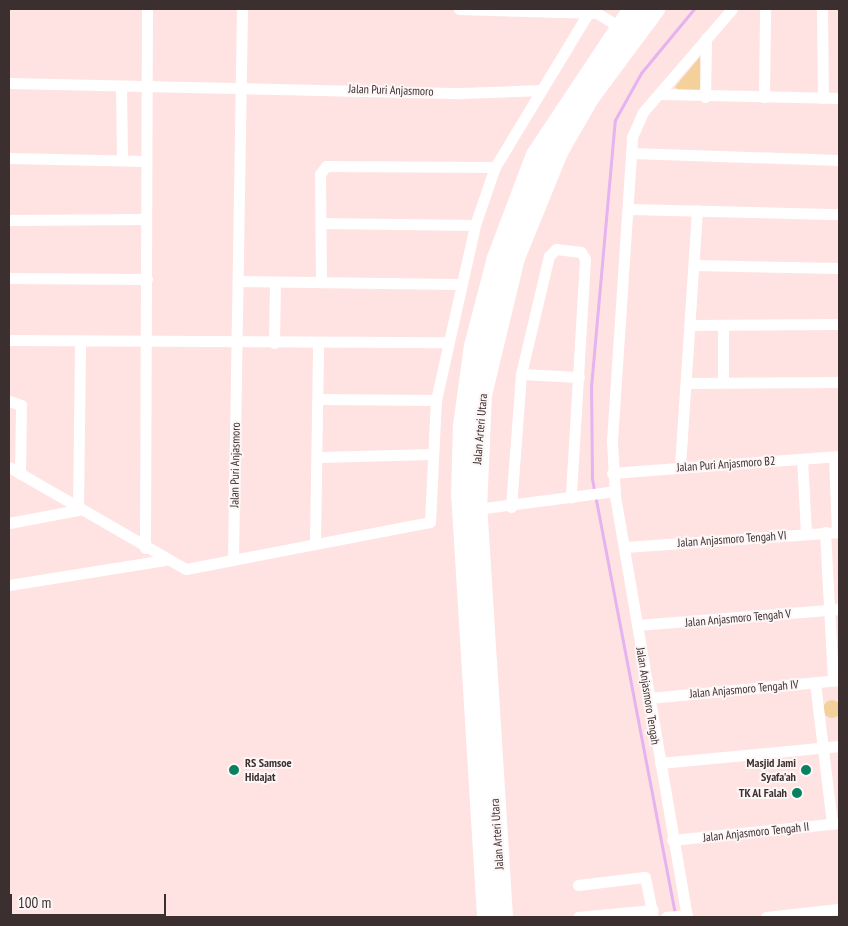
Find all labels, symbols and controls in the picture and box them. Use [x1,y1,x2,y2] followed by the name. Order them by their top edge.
[348,81,434,99] street label: Jalan Puri Anjasmoro
[470,393,490,465] street label: Jalan Arteri Utara
[227,422,243,508] street label: Jalan Puri Anjasmoro
[676,453,776,475] street label: Jalan Puri Anjasmoro B2
[677,528,787,550] street label: Jalan Anjasmoro Tengah VI
[684,606,792,630] street label: Jalan Anjasmoro Tengah V
[633,646,663,746] street label: Jalan Anjasmoro Tengah
[689,677,799,701] street label: Jalan Anjasmoro Tengah IV
[245,756,292,784] place label: RS Samsoe Hidajat
[747,756,796,784] place label: Masjid Jami Syafa'ah
[227,763,241,777] marker: RS Samsoe Hidajat
[800,764,812,776] marker: Masjid Jami Syafa'ah
[738,786,787,800] place label: TK Al Falah
[791,787,803,799] marker: TK Al Falah
[487,798,507,870] street label: Jalan Arteri Utara
[702,819,810,845] street label: Jalan Anjasmoro Tengah II
[12,884,169,916] scale bar
[18,893,51,912] text: 100 m

